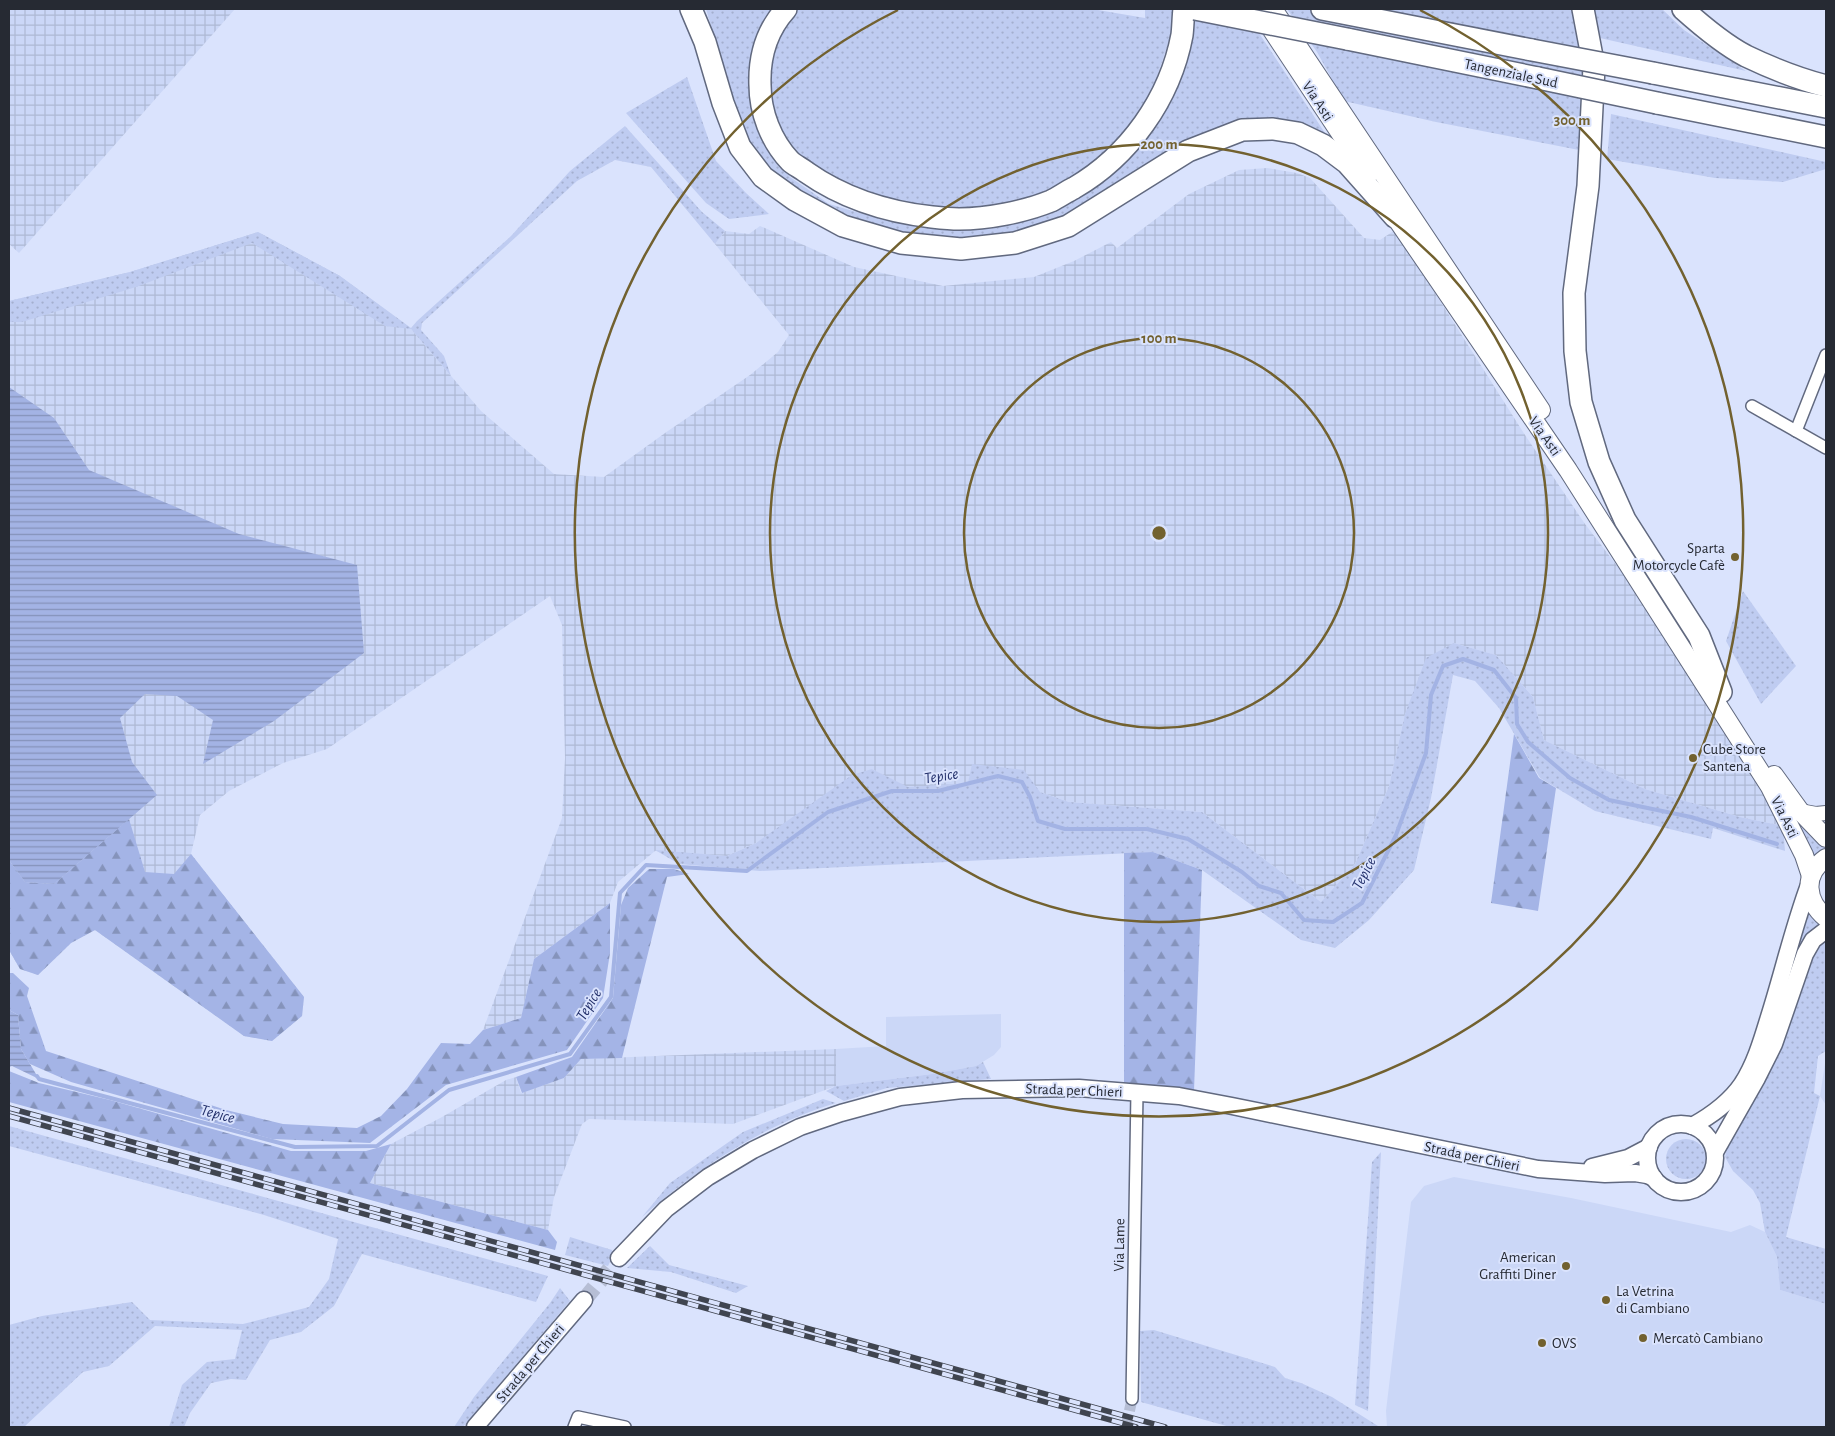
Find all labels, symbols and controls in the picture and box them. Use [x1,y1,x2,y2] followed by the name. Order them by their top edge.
[1463,56,1559,91] street label: Tangenziale Sud
[1299,79,1336,124] street label: Via Asti
[1554,113,1590,128] text: 300 m
[1140,137,1178,152] text: 200 m
[1141,331,1177,346] text: 100 m
[1526,414,1563,459] street label: Via Asti
[1150,524,1168,542] centre of rings
[1633,541,1725,573] place label: Sparta Motorcycle Cafè
[1729,551,1741,563] marker: Sparta Motorcycle Cafè
[1703,742,1766,774] place label: Cube Store Santena
[1687,752,1699,764] marker: Cube Store Santena
[923,765,960,788] water label: Tepice
[1768,794,1801,840] street label: Via Asti
[1349,854,1380,893] water label: Tepice
[573,986,605,1024] water label: Tepice
[1025,1081,1123,1100] street label: Strada per Chieri
[199,1102,236,1127] water label: Tepice
[1423,1139,1521,1174] street label: Strada per Chieri
[1112,1218,1127,1272] street label: Via Lame
[1479,1250,1556,1282] place label: American Graffiti Diner
[1560,1260,1572,1272] marker: American Graffiti Diner
[1616,1284,1690,1316] place label: La Vetrina di Cambiano
[1600,1294,1612,1306] marker: La Vetrina di Cambiano
[493,1321,567,1405] street label: Strada per Chieri
[1653,1331,1763,1346] place label: Mercatò Cambiano
[1637,1332,1649,1344] marker: Mercatò Cambiano
[1552,1336,1577,1351] place label: OVS
[1536,1337,1548,1349] marker: OVS

